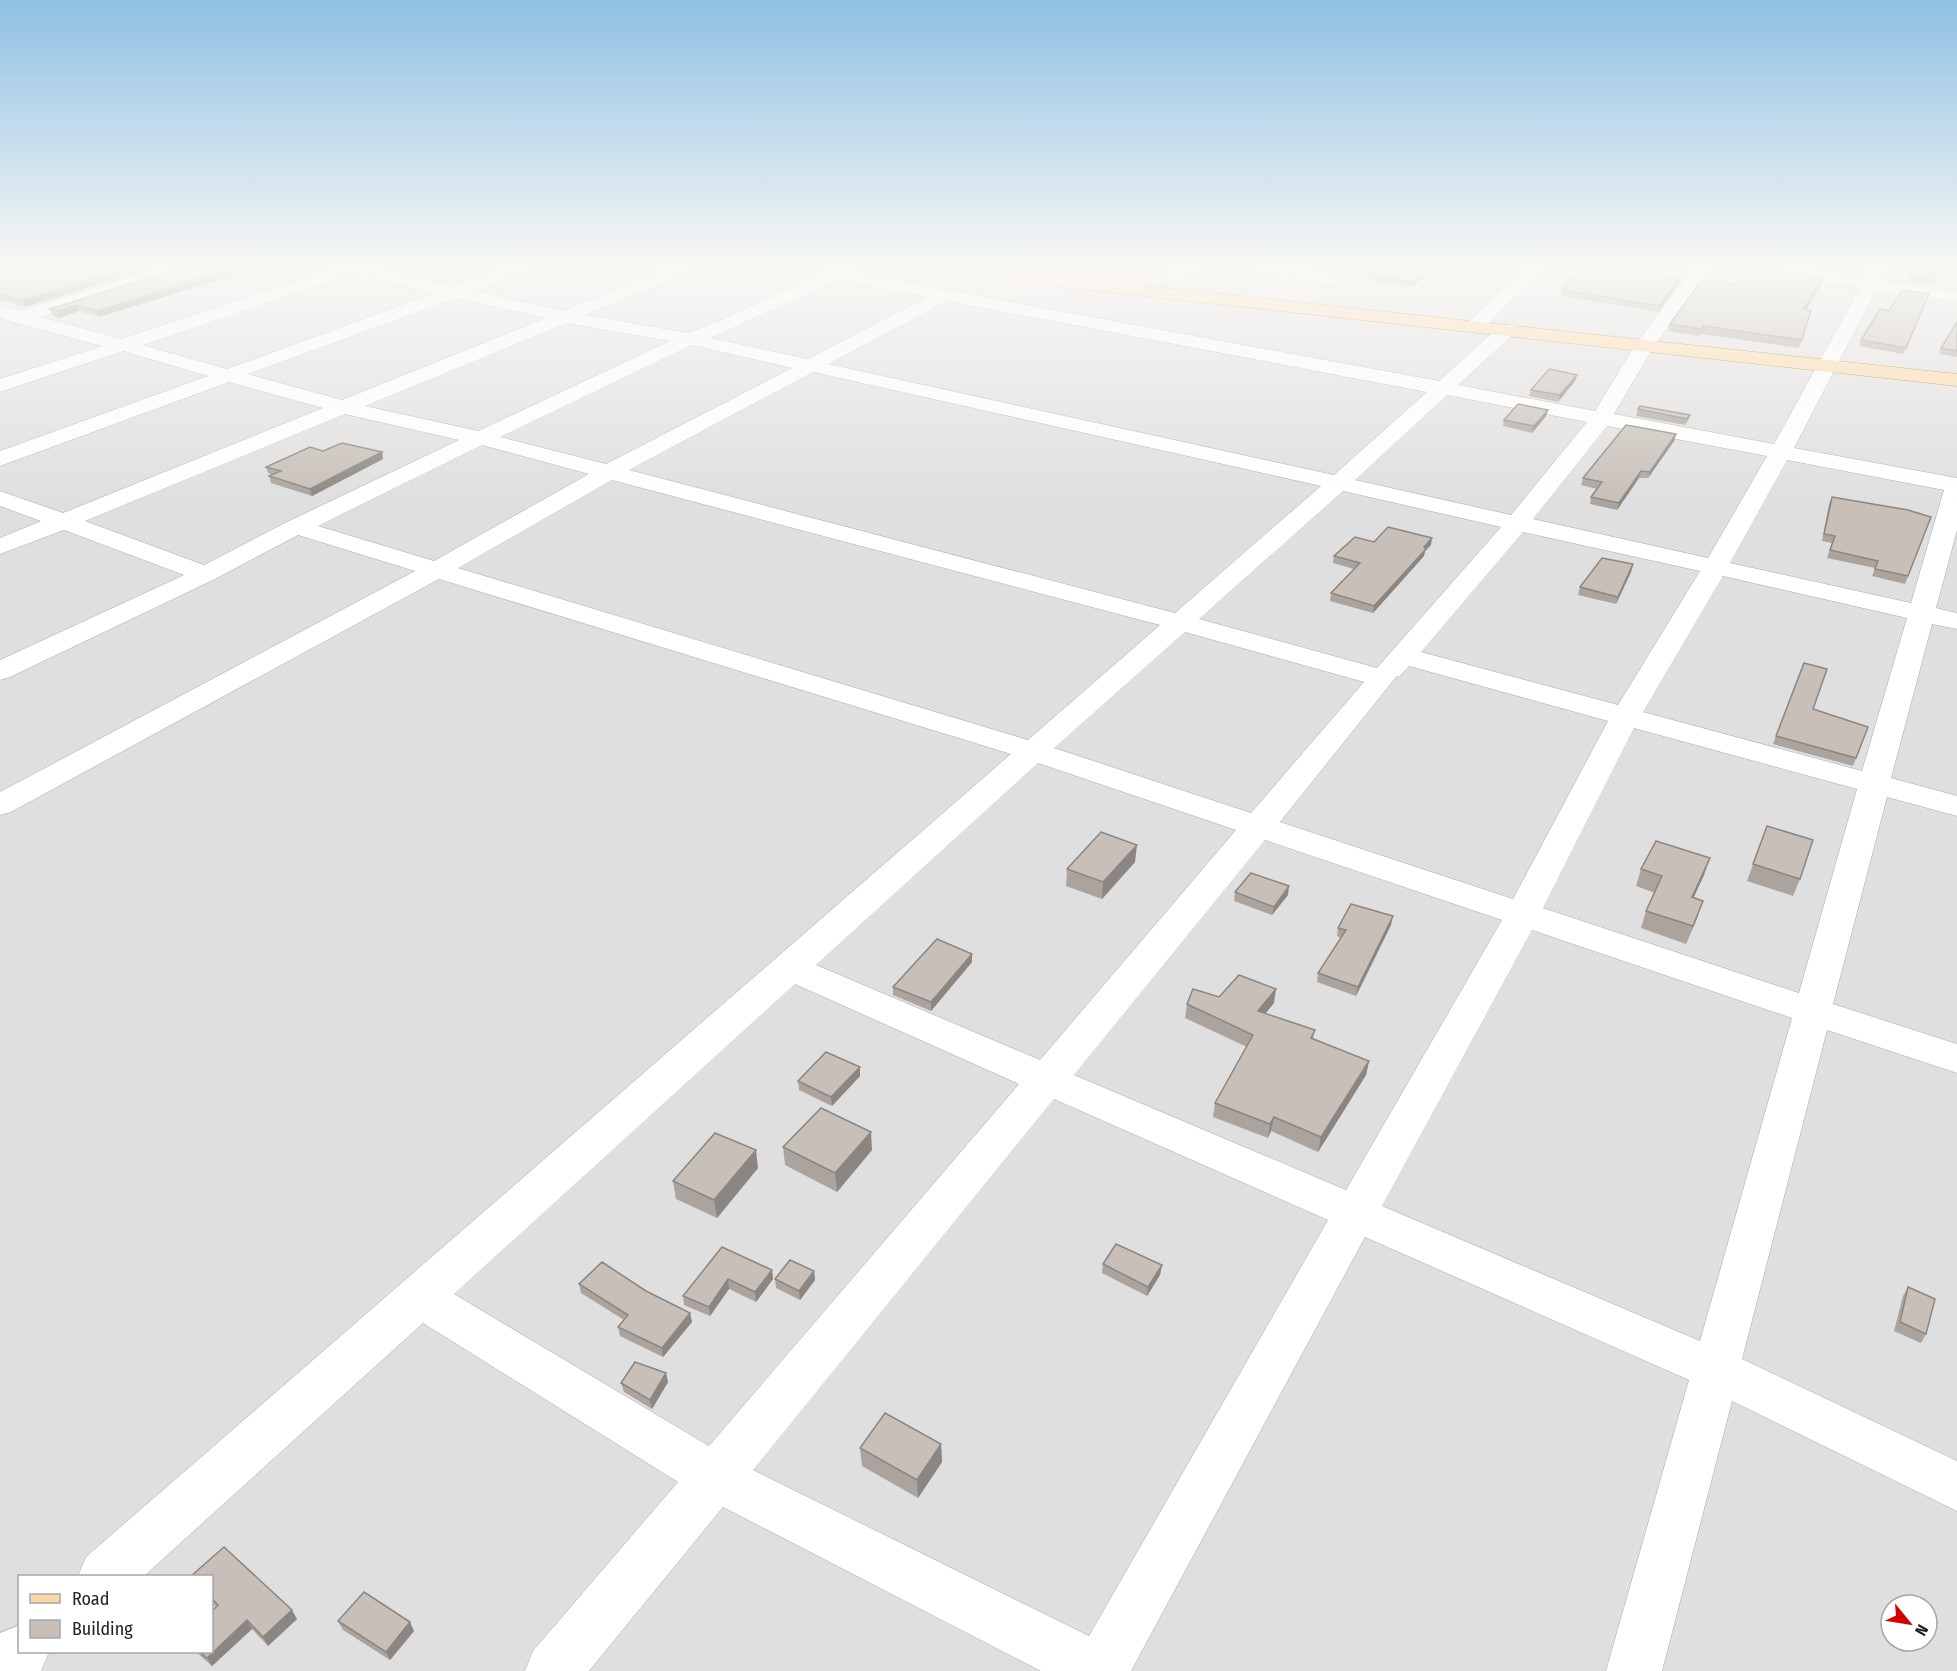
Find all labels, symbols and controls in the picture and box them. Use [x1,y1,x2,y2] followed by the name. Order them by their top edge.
[18,1575,213,1653] legend
[72,1588,109,1610] text: Road
[1879,1593,1939,1653] north arrow
[72,1618,133,1640] text: Building
[1911,1621,1932,1639] text: N

